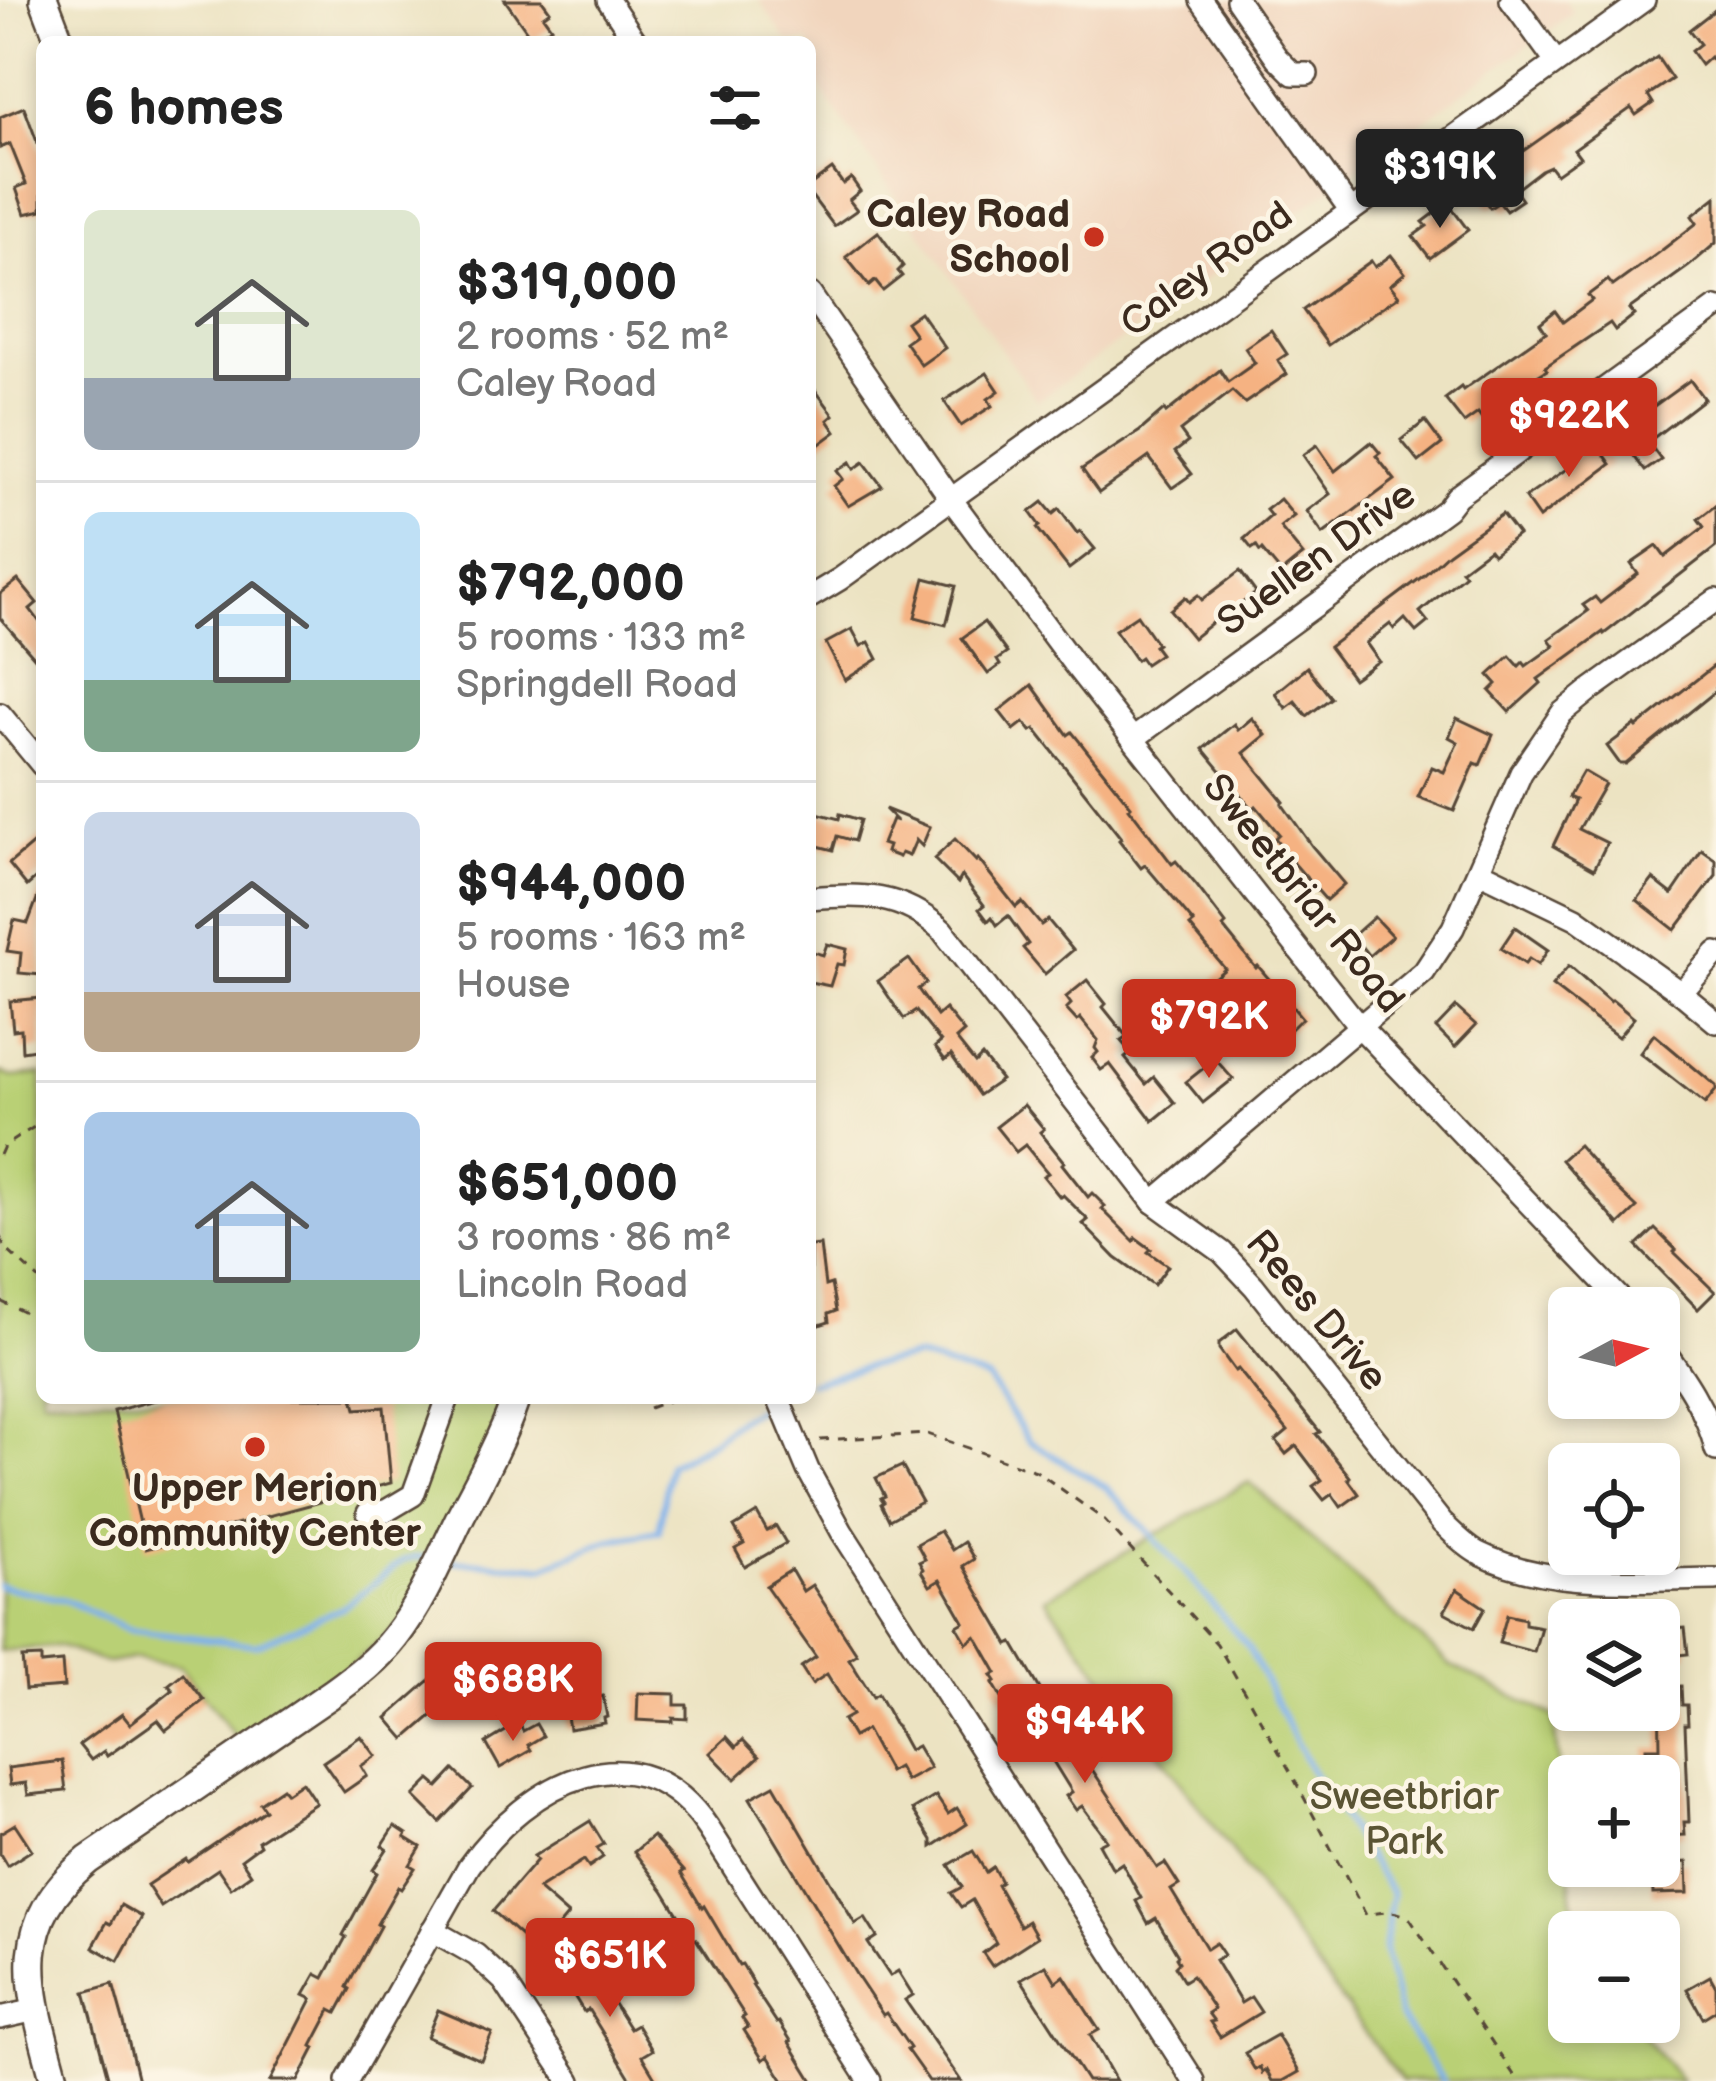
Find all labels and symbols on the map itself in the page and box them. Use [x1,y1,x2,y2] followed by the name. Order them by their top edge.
[1356,129,1524,231] pin: $319K
[866,192,1070,284] place label: Caley Road School
[1112,192,1302,348] street label: Caley Road
[1081,224,1107,250] marker: Caley Road School
[1485,378,1653,480] pin: $922K
[1209,472,1425,646] street label: Suellen Drive
[1192,765,1414,1023] street label: Sweetbriar Road
[1125,979,1293,1081] pin: $792K
[1235,1221,1397,1401] street label: Rees Drive
[1548,1287,1680,1419] north arrow
[242,1434,268,1460] marker: Upper Merion Community Center
[89,1466,421,1558] place label: Upper Merion Community Center
[429,1642,597,1744] pin: $688K
[1001,1684,1169,1786] pin: $944K
[1309,1774,1499,1866] park label: Sweetbriar Park
[526,1918,694,2020] pin: $651K

